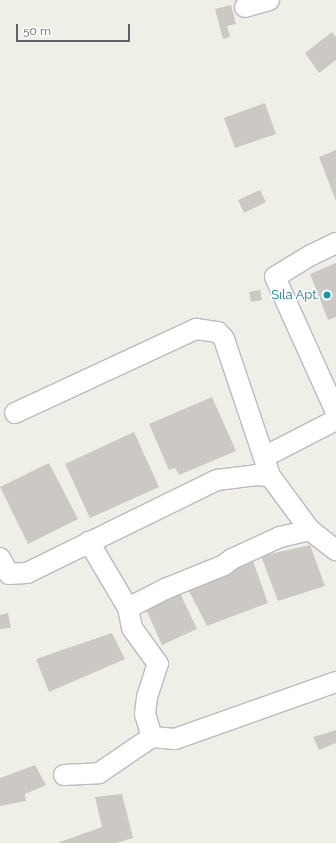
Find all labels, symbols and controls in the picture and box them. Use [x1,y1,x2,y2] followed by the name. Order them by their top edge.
[18,16,132,42] scale bar
[23,24,51,38] text: 50 m
[271,287,319,303] place label: Sıla Apt.
[322,290,332,300] marker: Sıla Apt.

